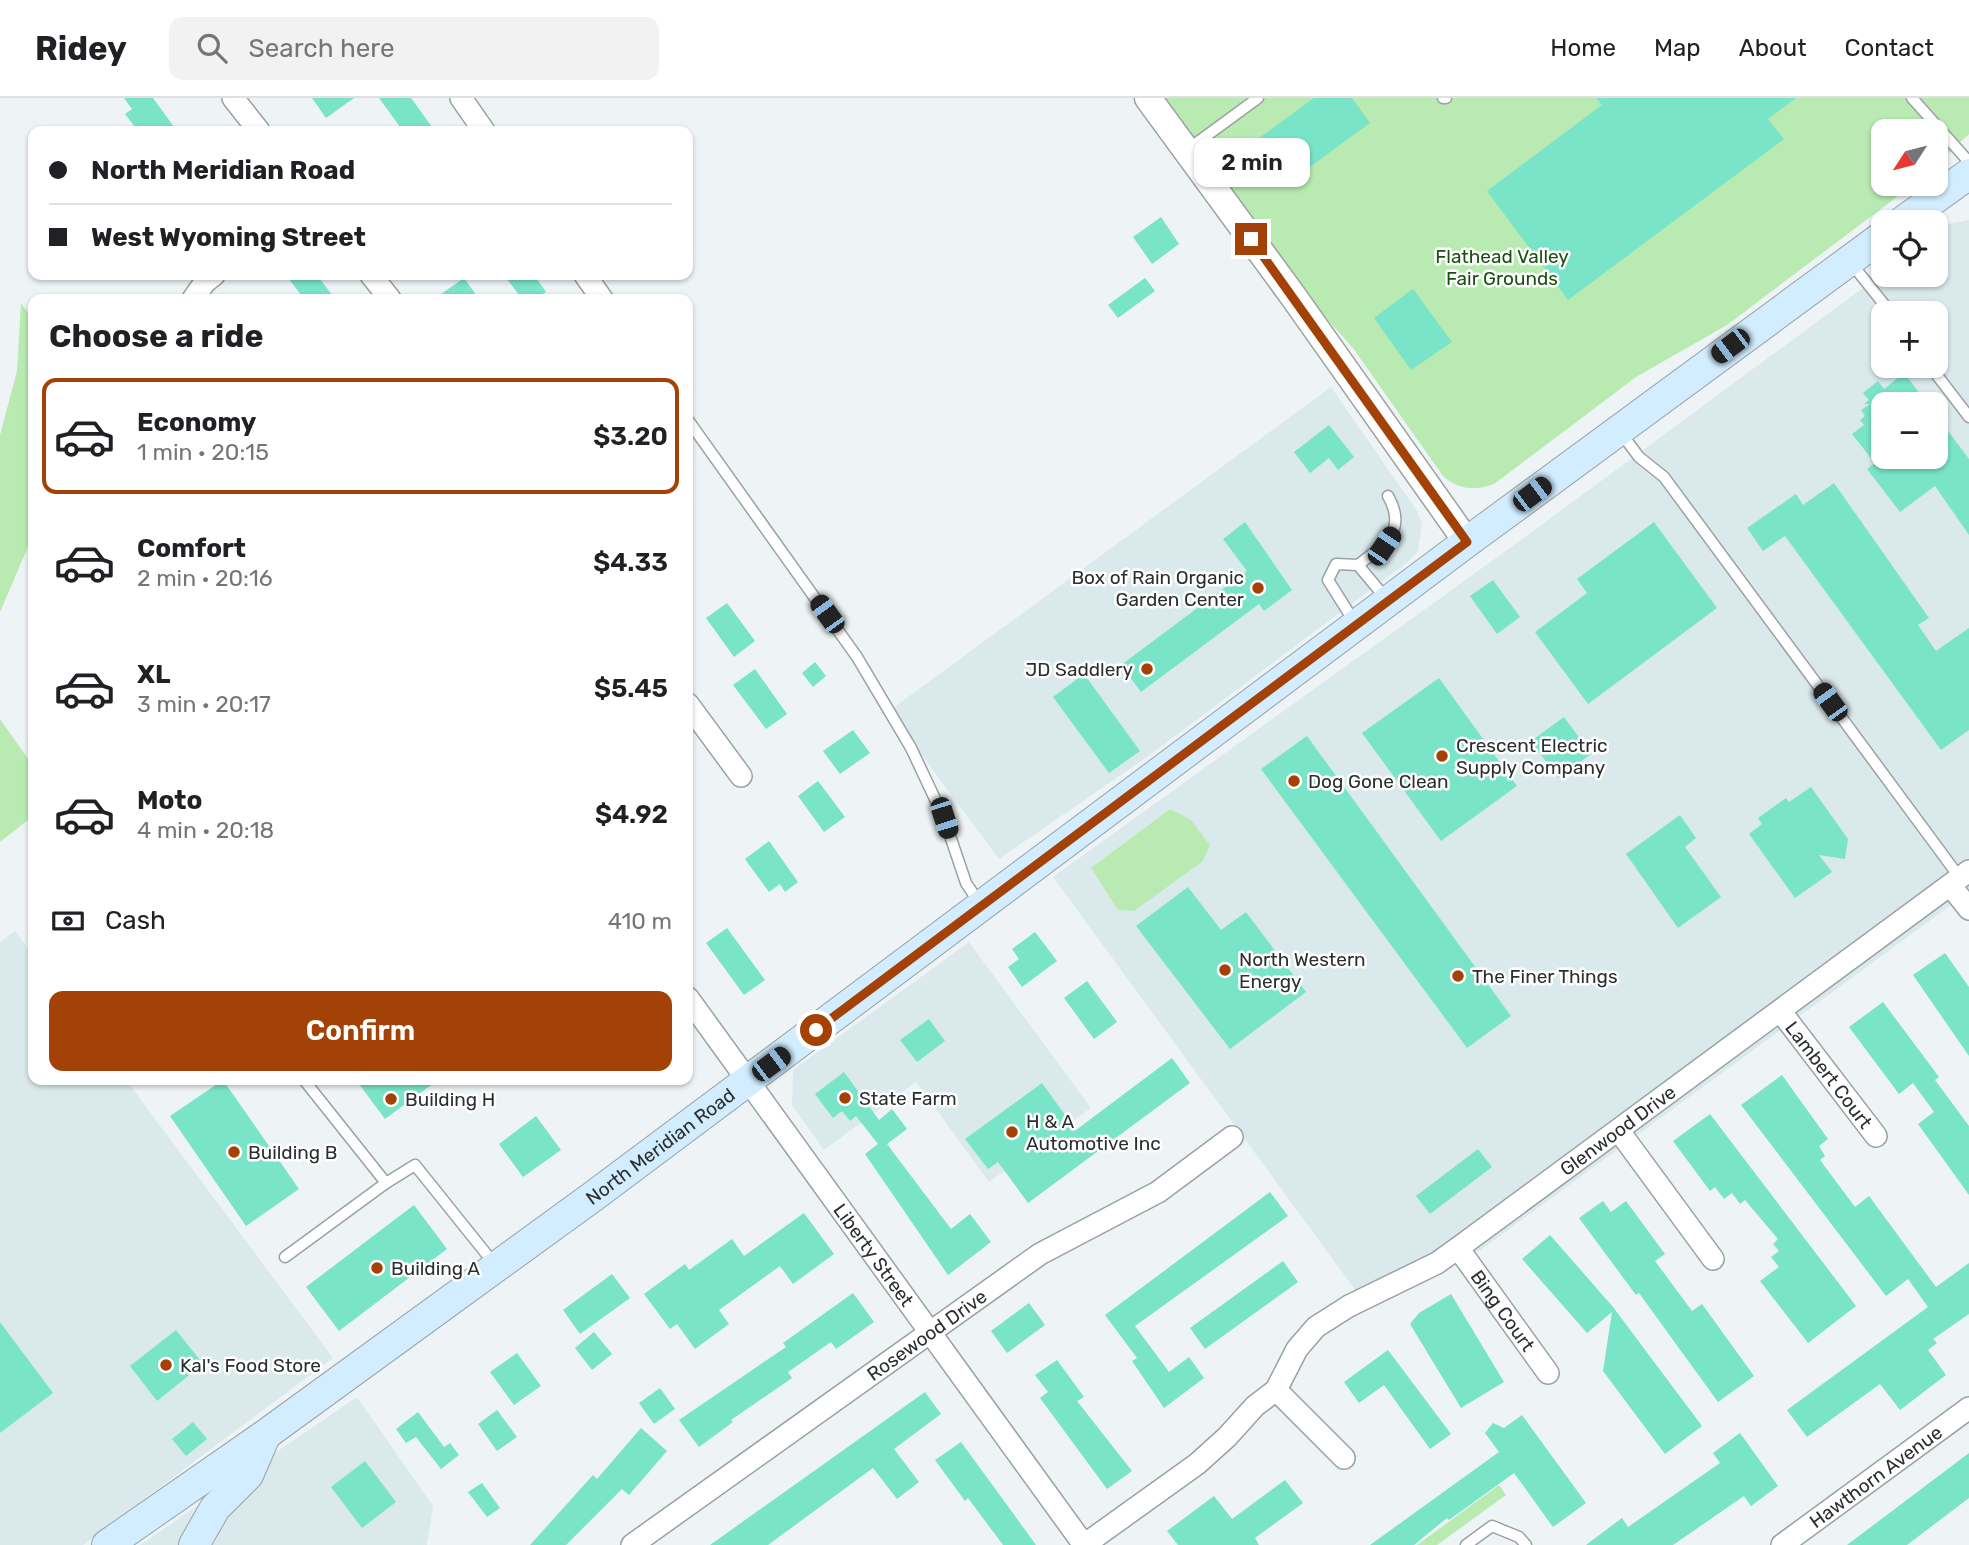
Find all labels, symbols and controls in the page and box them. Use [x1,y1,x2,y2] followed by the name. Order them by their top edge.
[169,17,659,80] search box
[35,29,127,68] text: Ridey
[193,29,231,67] icon: search
[249,33,394,64] text: Search here
[1550,34,1616,62] text: Home
[1654,34,1701,62] text: Map
[1739,34,1807,62] text: About
[1845,34,1934,62] text: Contact
[1871,119,1948,196] north arrow
[1871,119,1948,469] map controls
[1193,138,1309,186] callout: 2 min
[1221,148,1283,176] text: 2 min
[91,155,355,186] text: North Meridian Road
[1871,210,1948,287] button: locate
[91,222,366,253] text: West Wyoming Street
[1235,223,1267,255] route end
[1435,245,1569,290] park label: Flathead Valley Fair Grounds
[1871,301,1948,378] button: +
[49,317,263,355] text: Choose a ride
[1707,325,1754,367] car
[1871,392,1948,469] button: −
[53,405,116,468] icon: car
[137,407,256,438] text: Economy
[593,421,668,452] text: $3.20
[137,438,269,466] text: 1 min · 20:15
[1509,473,1556,515] car
[1364,523,1405,569] car
[53,531,116,594] icon: car
[137,533,246,564] text: Comfort
[593,547,668,578] text: $4.33
[137,564,273,592] text: 2 min · 20:16
[1071,566,1245,611] place label: Box of Rain Organic Garden Center
[1250,580,1266,596] marker: Box of Rain Organic Garden Center
[807,591,848,637] car
[53,657,116,720] icon: car
[1025,658,1133,681] place label: JD Saddlery
[137,659,170,690] text: XL
[1139,661,1155,677] marker: JD Saddlery
[594,673,668,704] text: $5.45
[1810,679,1851,725] car
[137,690,271,718] text: 3 min · 20:17
[1456,734,1608,779] place label: Crescent Electric Supply Company
[1434,748,1450,764] marker: Crescent Electric Supply Company
[1308,770,1449,793] place label: Dog Gone Clean
[1286,773,1302,789] marker: Dog Gone Clean
[53,783,116,846] icon: car
[137,785,202,816] text: Moto
[928,795,961,841] car
[595,799,668,830] text: $4.92
[137,816,274,844] text: 4 min · 20:18
[49,902,87,940] icon: cash
[105,905,166,936] text: Cash
[608,907,672,935] text: 410 m
[1239,948,1366,993] place label: North Western Energy
[1217,962,1233,978] marker: North Western Energy
[1472,965,1618,988] place label: The Finer Things
[1450,968,1466,984] marker: The Finer Things
[49,991,672,1071] button: Confirm
[800,1014,832,1046] route start
[1781,1016,1878,1133] street label: Lambert Court
[748,1043,795,1085] car
[1555,1080,1680,1180] street label: Glenwood Drive
[581,1083,739,1209] street label: North Meridian Road
[859,1087,957,1110] place label: State Farm
[405,1088,495,1111] place label: Building H
[837,1090,853,1106] marker: State Farm
[383,1091,399,1107] marker: Building H
[1026,1110,1161,1155] place label: H & A Automotive Inc
[1004,1124,1020,1140] marker: H & A Automotive Inc
[248,1141,337,1164] place label: Building B
[226,1144,242,1160] marker: Building B
[829,1199,919,1311] street label: Liberty Street
[391,1257,480,1280] place label: Building A
[369,1260,385,1276] marker: Building A
[1466,1265,1540,1356] street label: Bing Court
[862,1284,991,1385] street label: Rosewood Drive
[180,1354,321,1377] place label: Kal's Food Store
[158,1357,174,1373] marker: Kal's Food Store
[1805,1420,1946,1533] street label: Hawthorn Avenue

